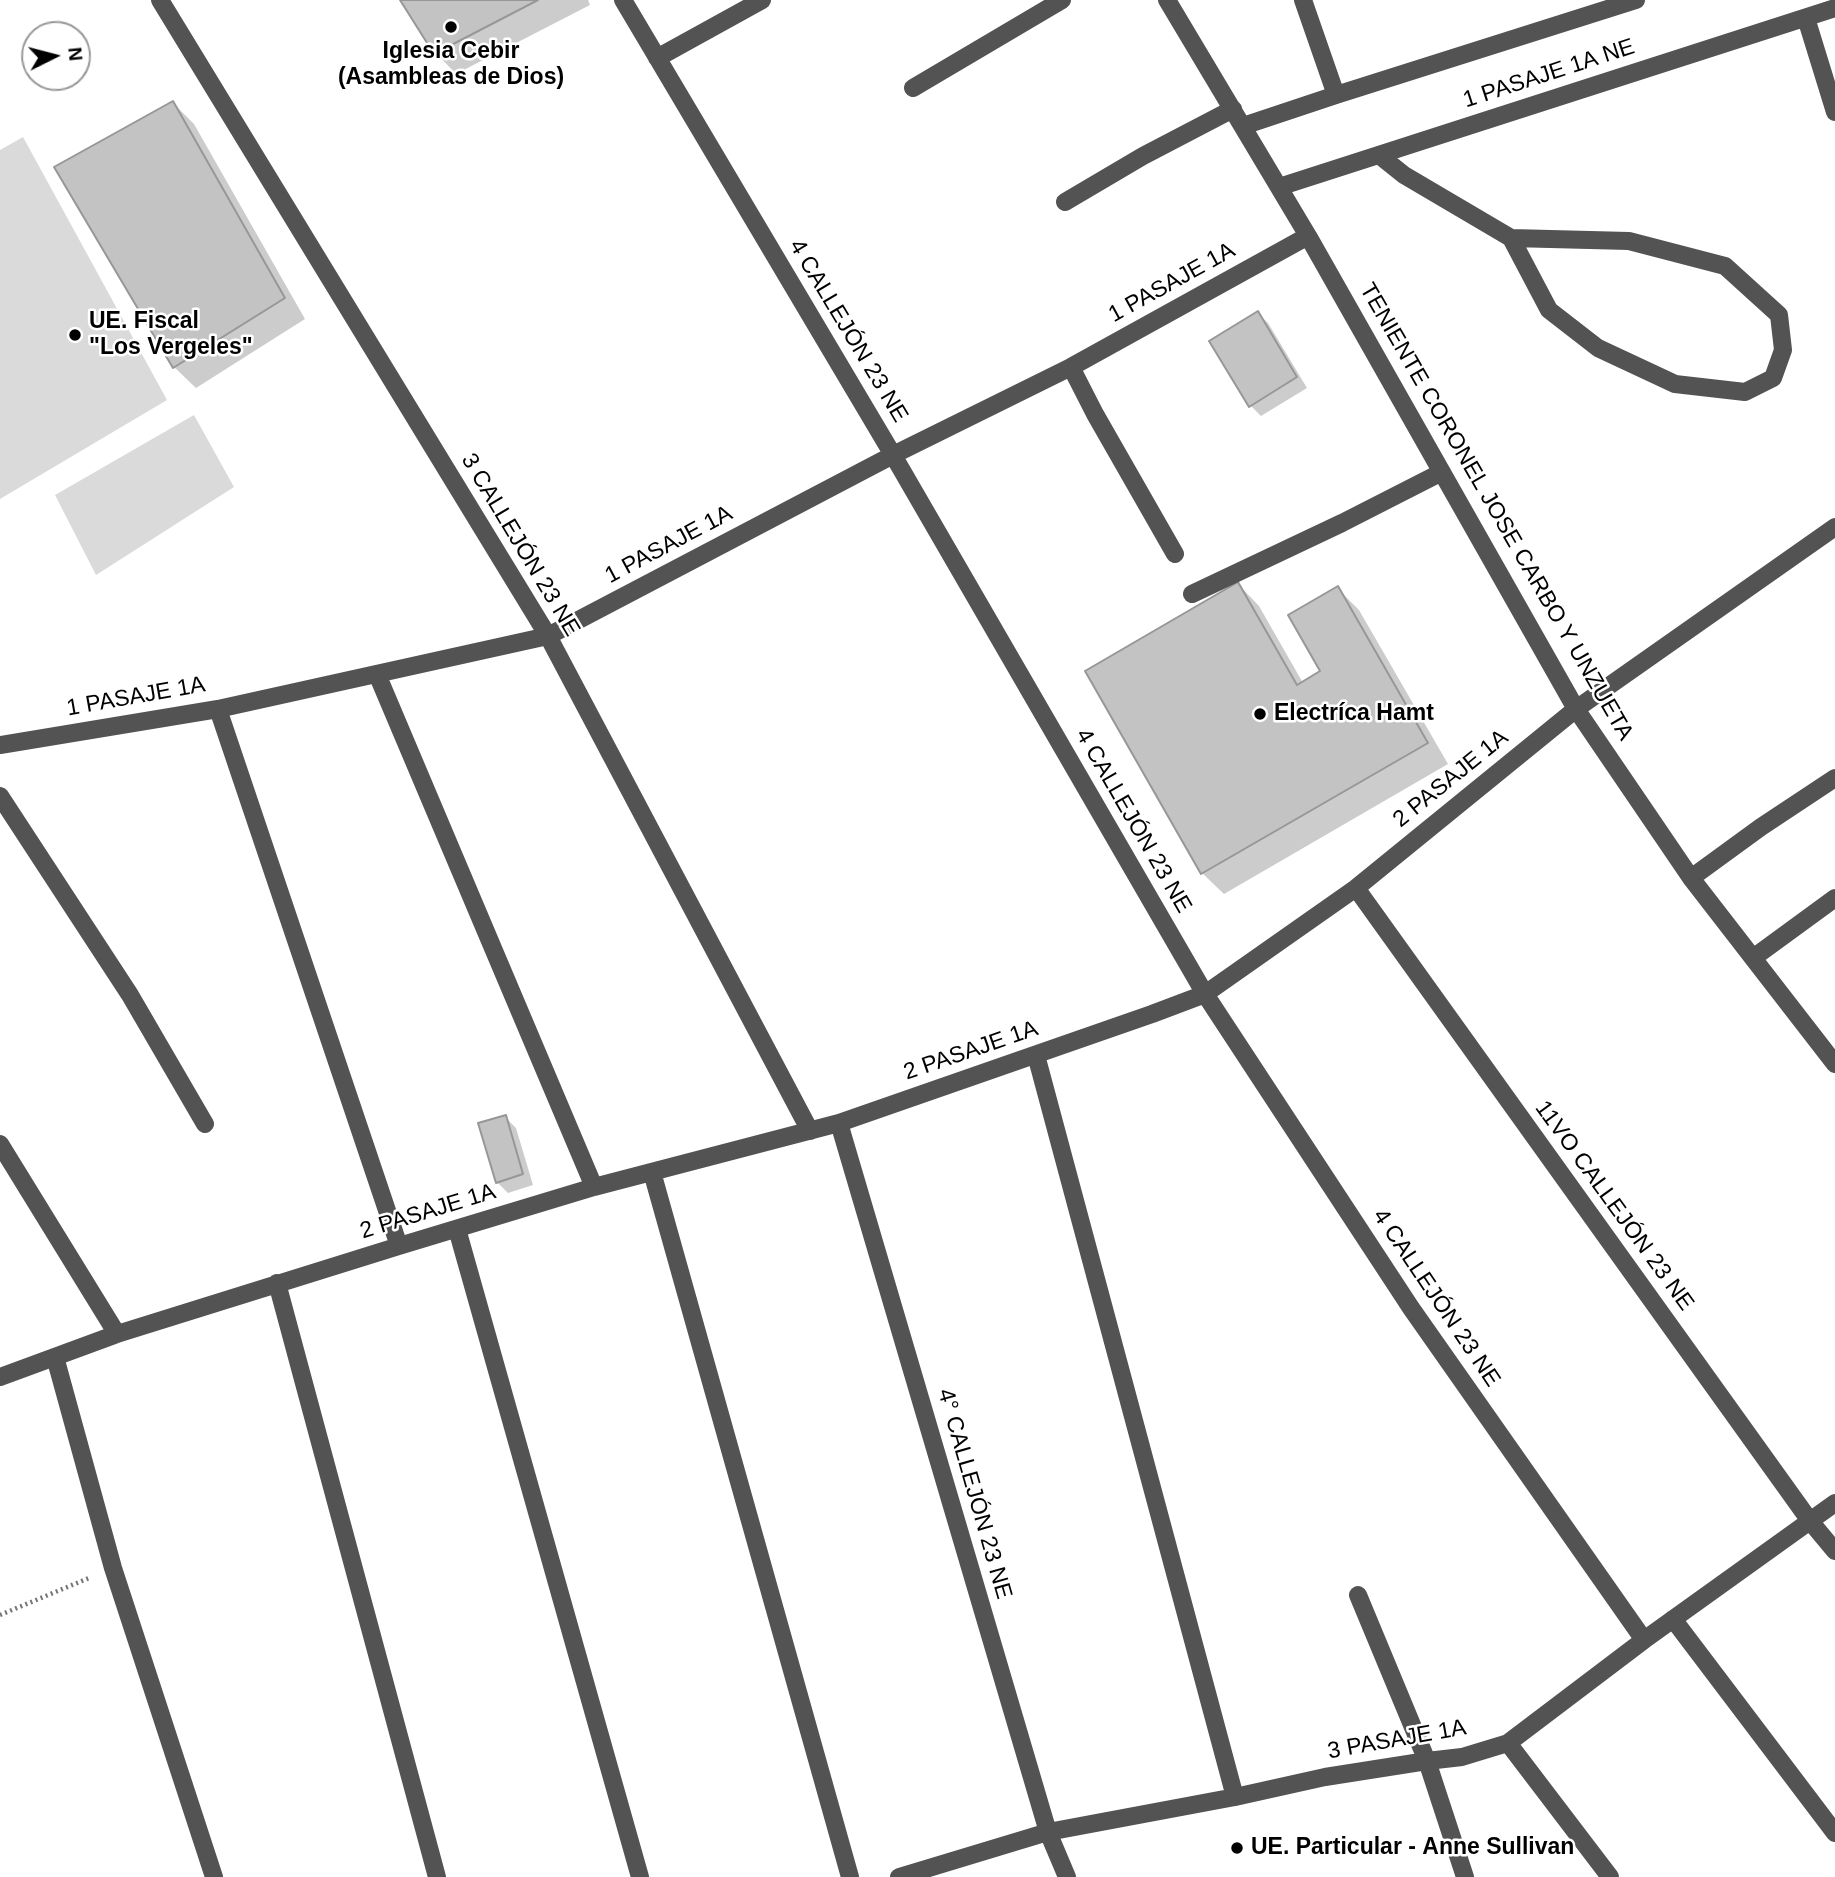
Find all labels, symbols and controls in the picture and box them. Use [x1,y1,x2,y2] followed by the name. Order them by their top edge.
[443,19,459,35] marker: Iglesia Cebir (Asambleas de Dios)
[21,21,91,91] north arrow
[1460,33,1638,115] street label: 1 PASAJE 1A NE
[338,38,564,92] place label: Iglesia Cebir (Asambleas de Dios)
[64,46,87,62] text: N
[783,235,913,427] street label: 4 CALLEJÓN 23 NE
[1104,237,1240,329] street label: 1 PASAJE 1A
[1353,278,1639,746] street label: TENIENTE CORONEL JOSE CARBO Y UNZUETA
[89,308,253,362] place label: UE. Fiscal "Los Vergeles"
[67,327,83,343] marker: UE. Fiscal "Los Vergeles"
[455,449,585,641] street label: 3 CALLEJÓN 23 NE
[601,500,737,590] street label: 1 PASAJE 1A
[65,671,207,723] street label: 1 PASAJE 1A
[1274,700,1434,728] place label: Electríca Hamt
[1252,706,1268,722] marker: Electríca Hamt
[1069,724,1197,918] street label: 4 CALLEJÓN 23 NE
[1388,724,1514,834] street label: 2 PASAJE 1A
[900,1015,1042,1087] street label: 2 PASAJE 1A
[1529,1096,1699,1316] street label: 11VO CALLEJÓN 23 NE
[357,1178,499,1246] street label: 2 PASAJE 1A
[1366,1204,1506,1392] street label: 4 CALLEJÓN 23 NE
[931,1386,1017,1602] street label: 4° CALLEJÓN 23 NE
[1326,1714,1468,1766] street label: 3 PASAJE 1A
[1251,1834,1574,1862] place label: UE. Particular - Anne Sullivan
[1229,1840,1245,1856] marker: UE. Particular - Anne Sullivan

